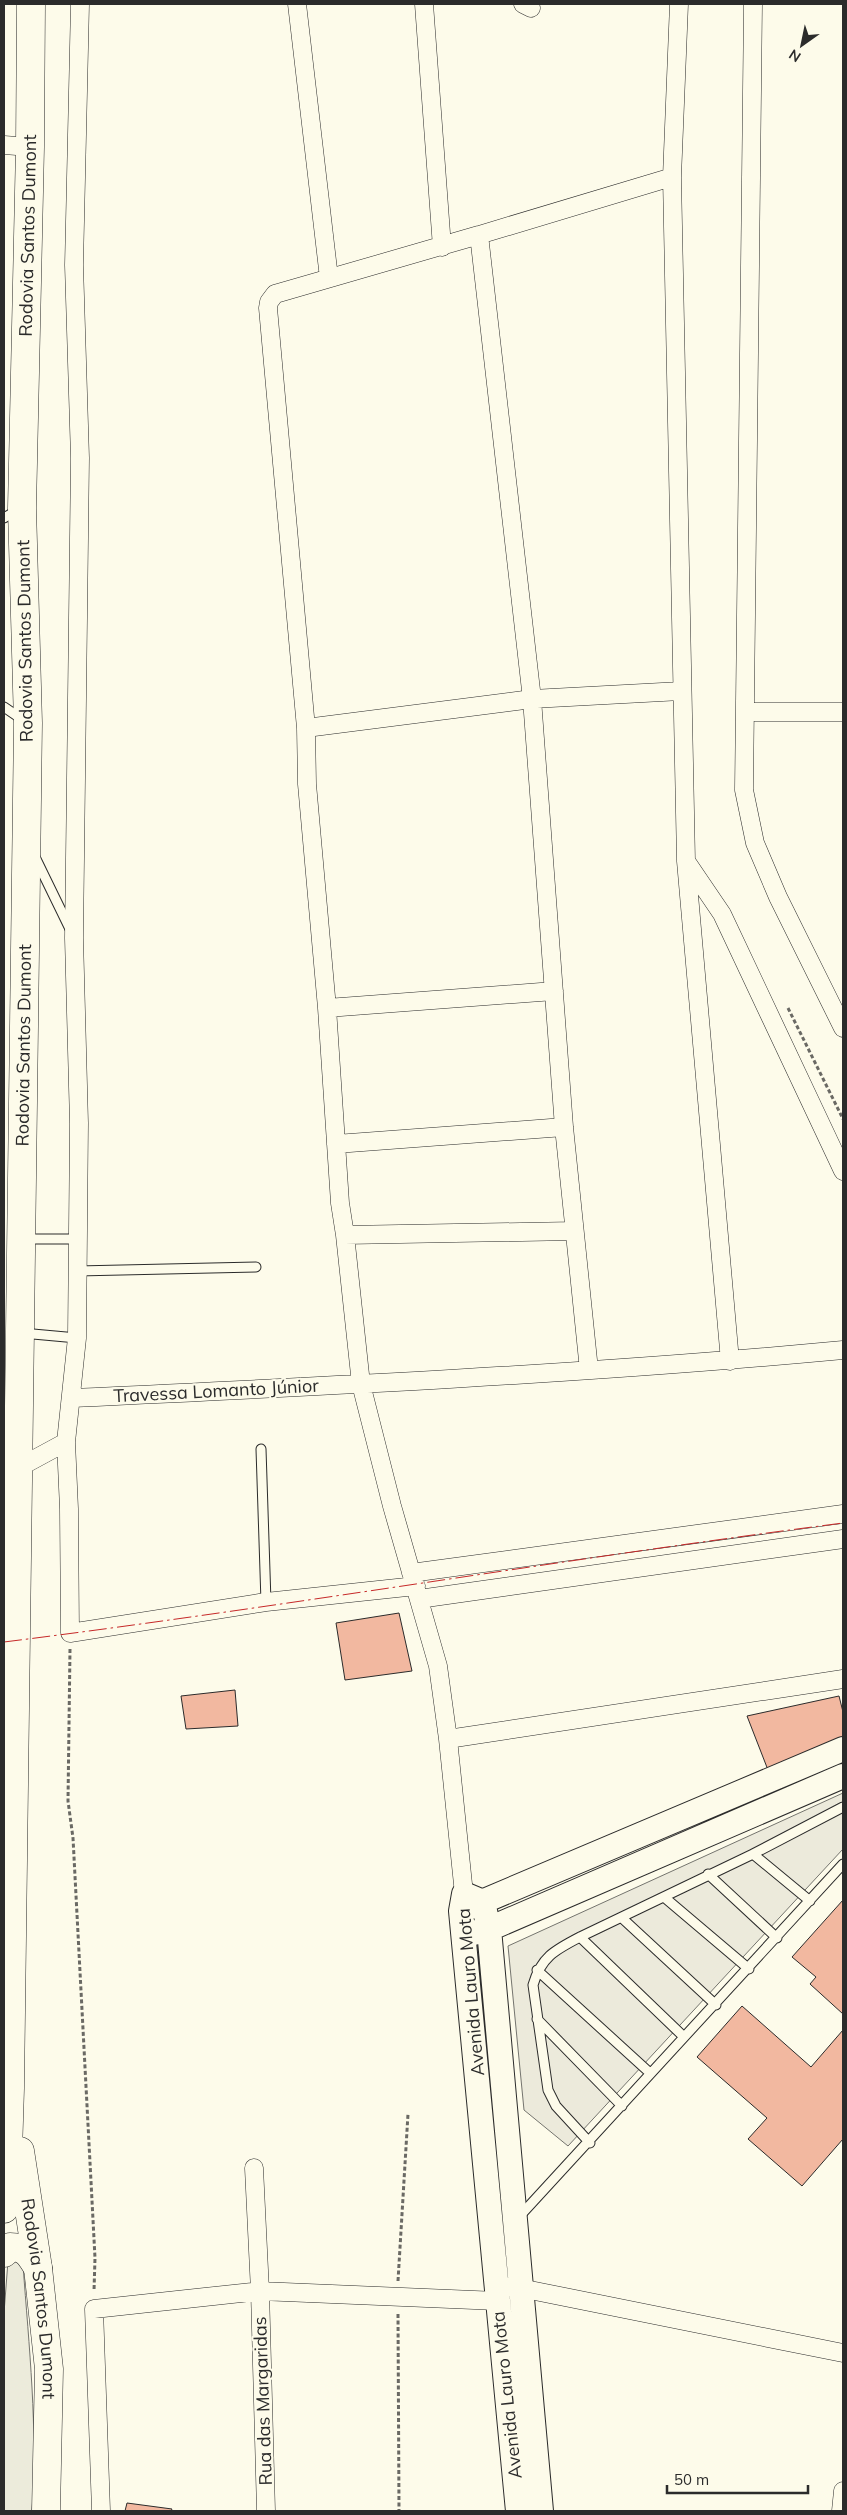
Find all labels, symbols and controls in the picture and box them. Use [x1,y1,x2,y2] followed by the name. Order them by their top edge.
[777,20,827,70] north arrow
[786,45,804,66] text: N
[14,134,41,337] street label: Rodovia Santos Dumont
[11,540,38,742] street label: Rodovia Santos Dumont
[10,944,36,1147] street label: Rodovia Santos Dumont
[113,1374,320,1407] street label: Travessa Lomanto Júnior
[452,1907,489,2077] street label: Avenida Lauro Mota
[16,2196,61,2399] street label: Rodovia Santos Dumont
[486,2310,527,2480] street label: Avenida Lauro Mota
[248,2316,277,2486] street label: Rua das Margaridas
[667,2462,808,2494] scale bar
[674,2470,709,2489] text: 50 m

